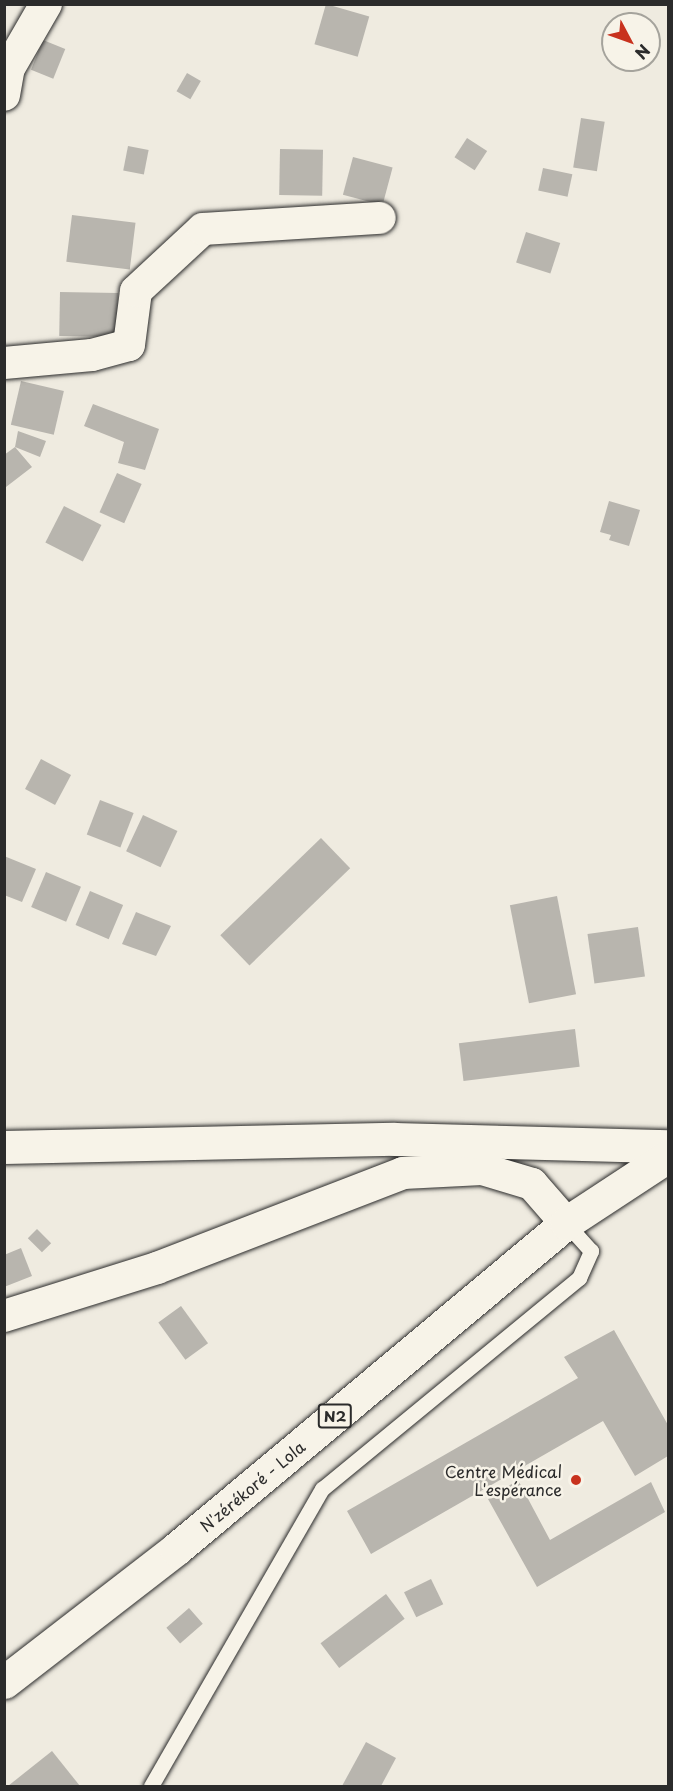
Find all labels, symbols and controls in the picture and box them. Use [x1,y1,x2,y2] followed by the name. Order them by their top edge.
[601,12,661,72] north arrow
[630,40,656,65] text: N
[317,1404,353,1428] road number: N2
[196,1436,308,1536] street label: N'zérékoré - Lola
[444,1461,562,1499] place label: Centre Médical L'espérance
[567,1471,585,1489] marker: Centre Médical L'espérance

